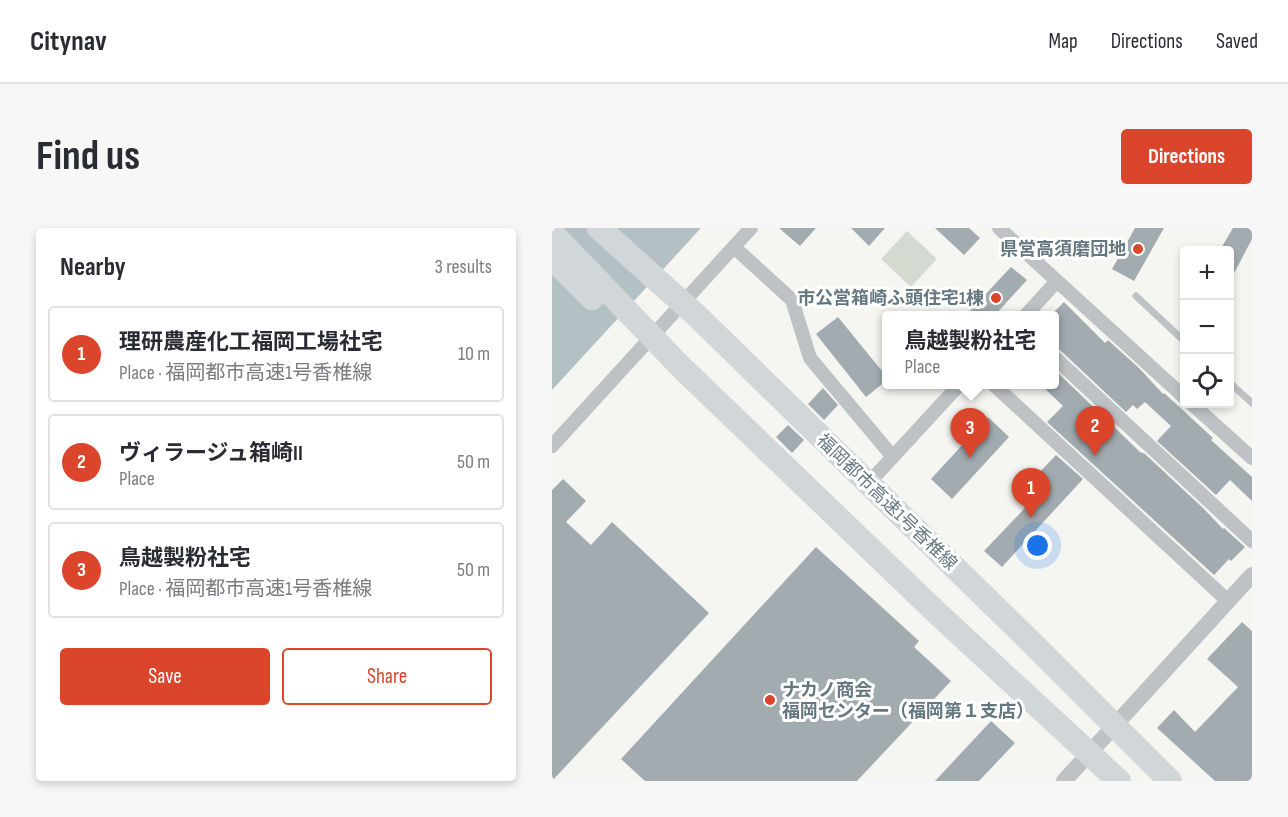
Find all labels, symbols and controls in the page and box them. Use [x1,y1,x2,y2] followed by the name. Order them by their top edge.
[30,25,107,58] text: Citynav
[1048,29,1078,54] text: Map
[1111,29,1183,54] text: Directions
[1216,29,1258,54] text: Saved
[1121,129,1252,184] button: Directions
[36,131,140,182] text: Find us
[1000,239,1126,260] place label: 県営高須磨団地
[1131,242,1145,256] marker: 県営高須磨団地
[1180,246,1234,408] map controls
[1180,246,1234,300] button: +
[60,252,126,283] text: Nearby
[435,255,492,279] text: 3 results
[797,288,984,309] place label: 市公営箱崎ふ頭住宅1棟
[989,291,1003,305] marker: 市公営箱崎ふ頭住宅1棟
[1180,300,1234,354] button: −
[882,311,1059,389] popup
[904,328,1037,355] text: 鳥越製粉社宅
[119,329,383,356] text: 理研農産化工福岡工場社宅
[78,342,85,366] text: 1
[458,342,490,366] text: 10 m
[1180,354,1234,408] button: locate
[904,355,940,379] text: Place
[119,361,372,385] text: Place · 福岡都市高速1号香椎線
[1076,406,1114,456] pin: 2
[950,408,990,458] pin: 3
[812,430,961,575] street label: 福岡都市高速1号香椎線
[119,440,303,467] text: ヴィラージュ箱崎II
[77,450,86,474] text: 2
[457,450,490,474] text: 50 m
[119,467,155,491] text: Place
[1012,468,1050,518] pin: 1
[1023,531,1052,560] your location
[119,545,251,572] text: 鳥越製粉社宅
[77,558,86,582] text: 3
[457,558,490,582] text: 50 m
[119,577,372,601] text: Place · 福岡都市高速1号香椎線
[60,648,270,705] button: Save
[282,648,492,705] button: Share
[782,680,1034,722] place label: ナカノ商会 福岡センター（福岡第１支店）
[763,693,777,707] marker: ナカノ商会 福岡センター（福岡第１支店）

